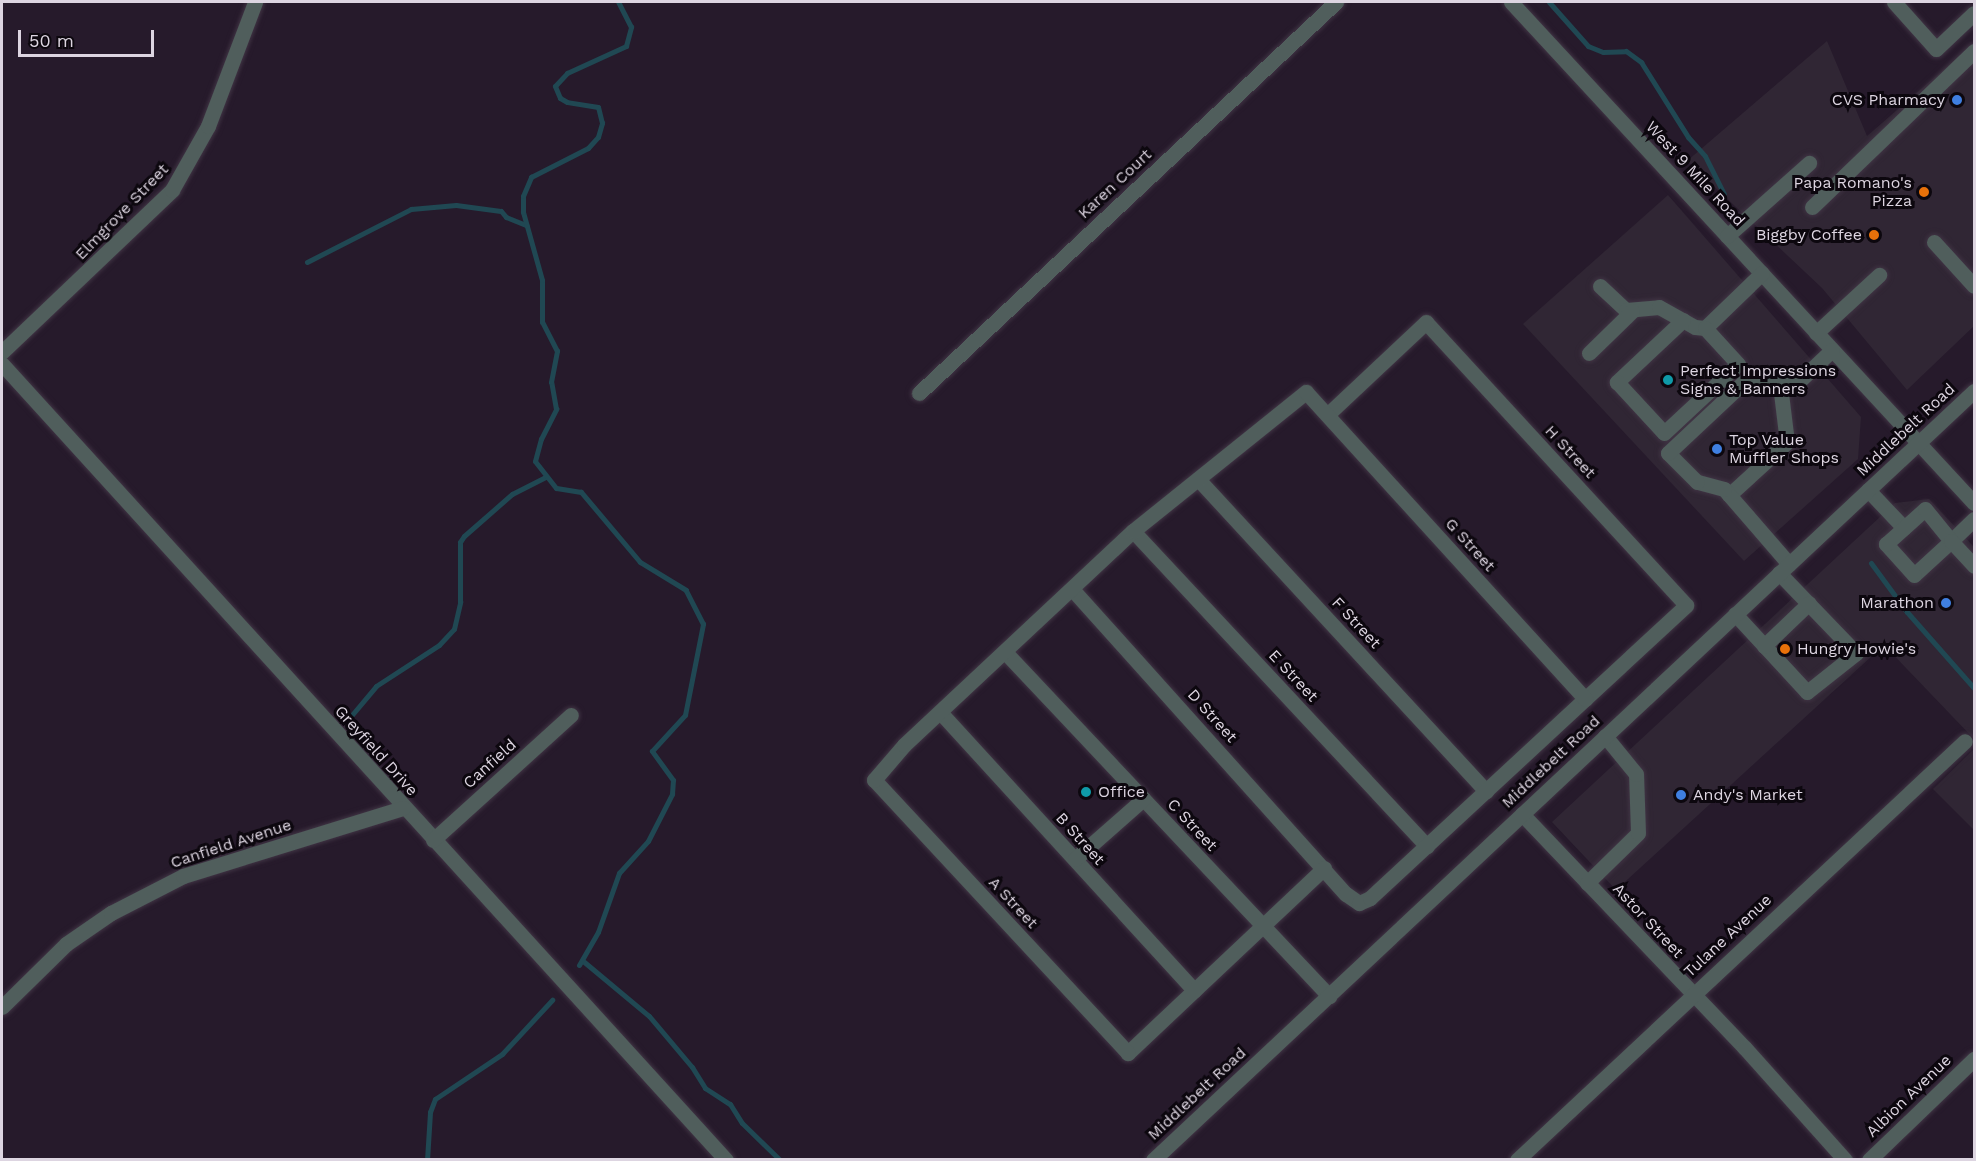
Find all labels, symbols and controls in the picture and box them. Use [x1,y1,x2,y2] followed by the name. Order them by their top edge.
[21,18,158,56] scale bar
[29,30,74,51] text: 50 m
[1832,90,1945,110] place label: CVS Pharmacy
[1950,93,1964,107] marker: CVS Pharmacy
[1641,118,1749,230] street label: West 9 Mile Road
[1074,145,1156,223] street label: Karen Court
[71,160,173,264] street label: Elmgrove Street
[1793,173,1912,211] place label: Papa Romano's Pizza
[1917,185,1931,199] marker: Papa Romano's Pizza
[1756,225,1862,245] place label: Biggby Coffee
[1867,228,1881,242] marker: Biggby Coffee
[1680,361,1836,399] place label: Perfect Impressions Signs & Banners
[1661,373,1675,387] marker: Perfect Impressions Signs & Banners
[1853,380,1959,480] street label: Middlebelt Road
[1541,422,1599,482] street label: H Street
[1729,430,1839,468] place label: Top Value Muffler Shops
[1710,442,1724,456] marker: Top Value Muffler Shops
[1441,514,1499,576] street label: G Street
[1327,593,1385,653] street label: F Street
[1860,593,1934,613] place label: Marathon
[1939,596,1953,610] marker: Marathon
[1797,639,1917,659] place label: Hungry Howie's
[1778,642,1792,656] marker: Hungry Howie's
[1264,646,1322,706] street label: E Street
[1183,685,1241,747] street label: D Street
[330,702,422,800] street label: Greyfield Drive
[1498,712,1604,812] street label: Middlebelt Road
[460,735,520,793] street label: Canfield
[1098,782,1145,802] place label: Office
[1079,785,1093,799] marker: Office
[1693,785,1803,805] place label: Andy's Market
[1674,788,1688,802] marker: Andy's Market
[1163,795,1221,855] street label: C Street
[1051,809,1109,869] street label: B Street
[168,815,294,873] street label: Canfield Avenue
[984,873,1042,933] street label: A Street
[1608,880,1688,962] street label: Astor Street
[1680,890,1776,982] street label: Tulane Avenue
[1144,1044,1250,1144] street label: Middlebelt Road
[1862,1050,1956,1142] street label: Albion Avenue

